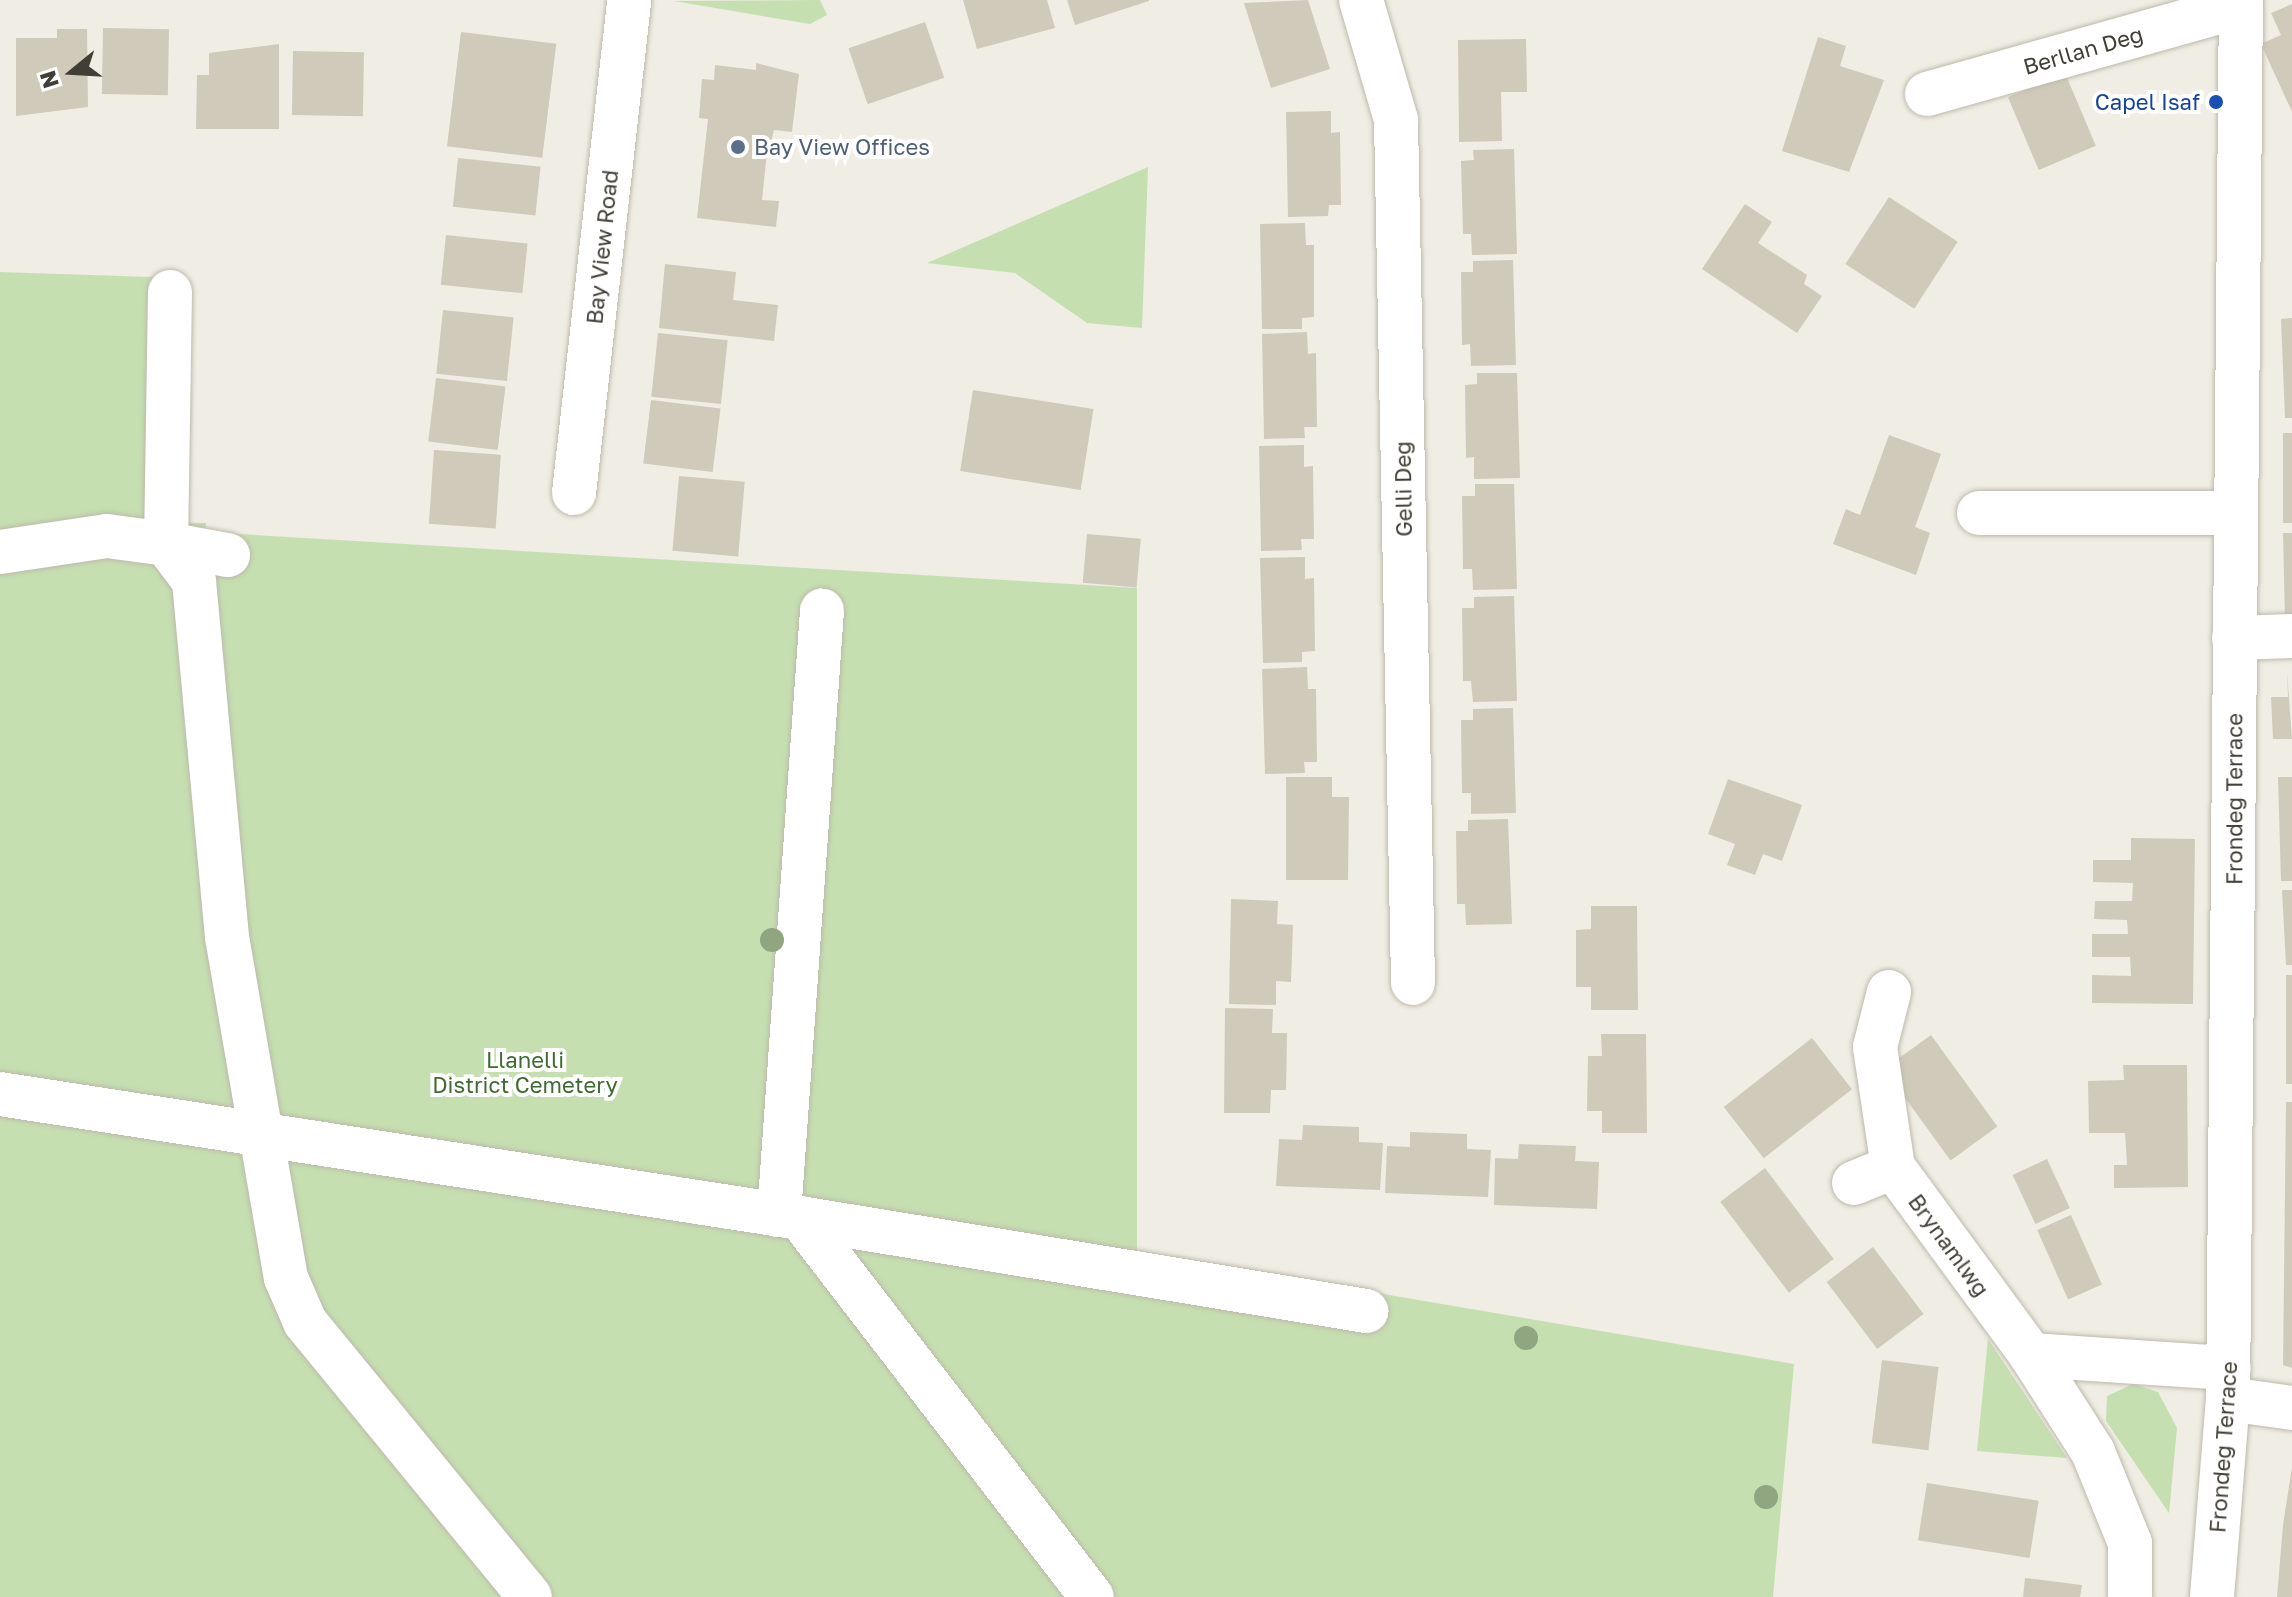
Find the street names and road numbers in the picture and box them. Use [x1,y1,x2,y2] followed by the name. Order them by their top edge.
[2020,20,2146,80] street label: Berllan Deg
[581,169,623,325] street label: Bay View Road
[1389,441,1417,537] street label: Gelli Deg
[2221,713,2247,885] street label: Frondeg Terrace
[1903,1189,1995,1301] street label: Brynamlwg
[2204,1360,2242,1534] street label: Frondeg Terrace

